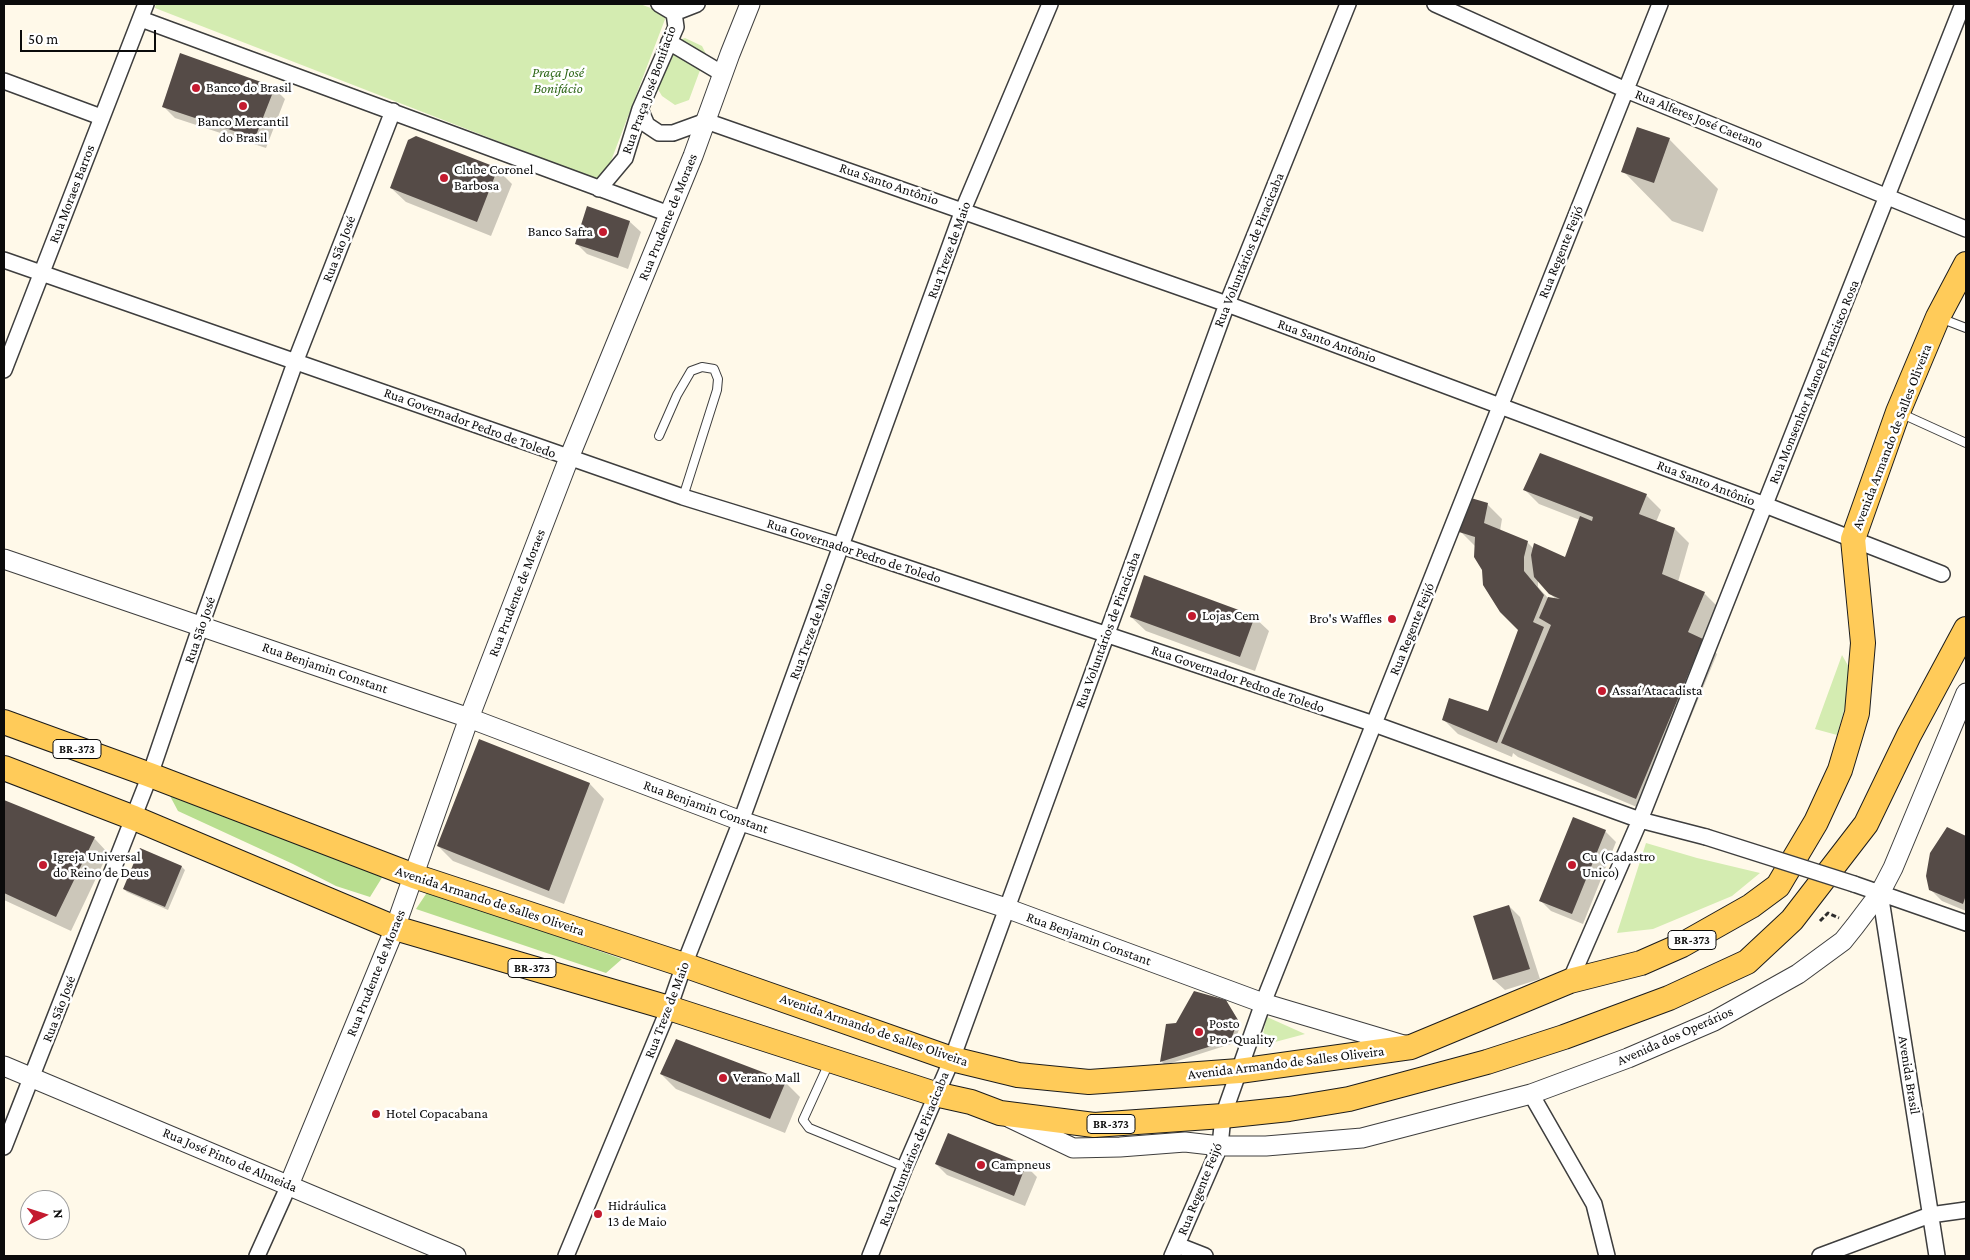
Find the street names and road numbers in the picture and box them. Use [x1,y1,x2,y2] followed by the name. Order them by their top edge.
[618,23,680,157] street label: Rua Praça José Bonifacio
[1633,86,1765,152] street label: Rua Alferes José Caetano
[45,142,99,246] street label: Rua Moraes Barros
[635,151,701,283] street label: Rua Prudente de Moraes
[837,159,941,209] street label: Rua Santo Antônio
[1210,170,1288,330] street label: Rua Voluntários de Piracicaba
[924,199,974,301] street label: Rua Treze de Maio
[1535,203,1587,301] street label: Rua Regente Feijó
[319,214,359,284] street label: Rua São José
[1765,277,1863,487] street label: Rua Monsenhor Manoel Francisco Rosa
[1275,315,1379,367] street label: Rua Santo Antônio
[1849,342,1935,532] street label: Avenida Armando de Salles Oliveira
[382,384,558,462] street label: Rua Governador Pedro de Toledo
[1655,457,1757,509] street label: Rua Santo Antônio
[765,515,943,587] street label: Rua Governador Pedro de Toledo
[485,527,549,659] street label: Rua Prudente de Moraes
[1072,549,1144,711] street label: Rua Voluntários de Piracicaba
[786,580,836,682] street label: Rua Treze de Maio
[1386,580,1438,678] street label: Rua Regente Feijó
[181,594,219,666] street label: Rua São José
[260,639,390,697] street label: Rua Benjamin Constant
[1149,641,1327,717] street label: Rua Governador Pedro de Toledo
[53,740,101,759] road number: BR-373
[641,777,771,837] street label: Rua Benjamin Constant
[393,862,587,940] street label: Avenida Armando de Salles Oliveira
[343,907,409,1039] street label: Rua Prudente de Moraes
[1024,909,1154,969] street label: Rua Benjamin Constant
[1668,930,1716,950] road number: BR-373
[508,958,556,978] road number: BR-373
[641,959,693,1061] street label: Rua Treze de Maio
[39,974,79,1044] street label: Rua São José
[778,990,970,1070] street label: Avenida Armando de Salles Oliveira
[1614,1003,1736,1069] street label: Avenida dos Operários
[1894,1034,1924,1116] street label: Avenida Brasil
[1187,1043,1385,1083] street label: Avenida Armando de Salles Oliveira
[875,1069,953,1229] street label: Rua Voluntários de Piracicaba
[1087,1114,1135,1134] road number: BR-373
[160,1124,300,1196] street label: Rua José Pinto de Almeida
[1174,1140,1226,1238] street label: Rua Regente Feijó

